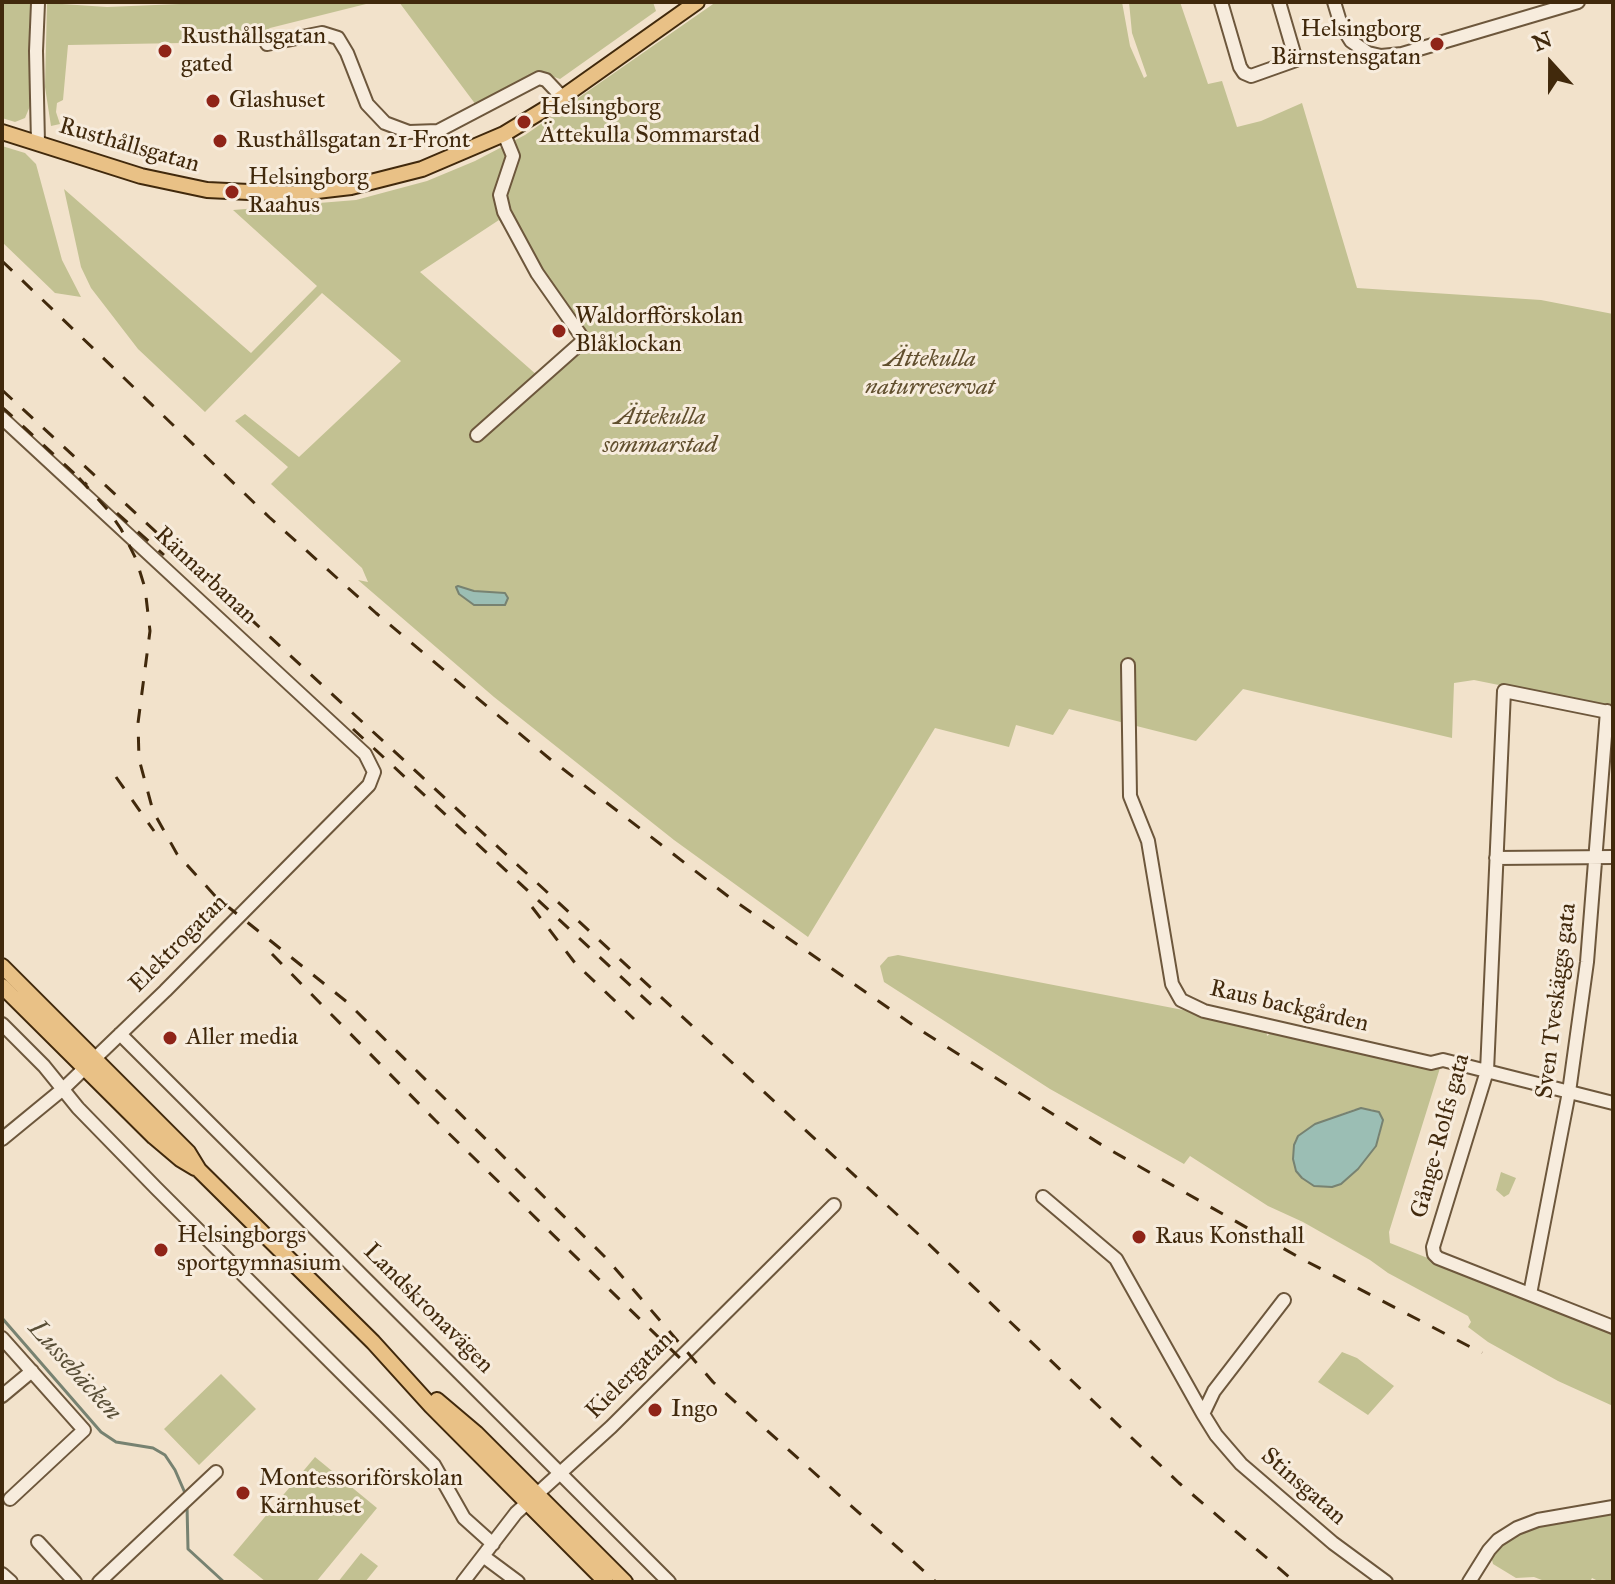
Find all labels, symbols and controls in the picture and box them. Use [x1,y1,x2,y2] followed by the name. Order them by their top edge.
[1271,16,1421,72] place label: Helsingborg Bärnstensgatan
[181,23,326,79] place label: Rusthållsgatan gated
[1511,24,1591,104] north arrow
[1529,25,1556,57] text: N
[1428,35,1446,53] marker: Helsingborg Bärnstensgatan
[156,42,174,60] marker: Rusthållsgatan gated
[229,87,325,115] place label: Glashuset
[204,92,222,110] marker: Glashuset
[540,94,760,150] place label: Helsingborg Ättekulla Sommarstad
[55,112,203,180] street label: Rusthållsgatan
[515,113,533,131] marker: Helsingborg Ättekulla Sommarstad
[236,127,470,155] place label: Rusthållsgatan 21 Front
[211,132,229,150] marker: Rusthållsgatan 21 Front
[248,164,369,220] place label: Helsingborg Raahus
[223,183,241,201] marker: Helsingborg Raahus
[575,303,743,359] place label: Waldorfförskolan Blåklockan
[550,322,568,340] marker: Waldorfförskolan Blåklockan
[865,346,995,402] park label: Ättekulla naturreservat
[603,404,717,460] park label: Ättekulla sommarstad
[148,521,262,631] street label: Rännarbanan
[124,889,234,999] street label: Elektrogatan
[1531,902,1583,1100] street label: Sven Tveskäggs gata
[1207,975,1371,1039] street label: Raus backgården
[186,1024,298,1052] place label: Aller media
[161,1029,179,1047] marker: Aller media
[1405,1051,1477,1221] street label: Gånge-Rolfs gata
[177,1222,341,1278] place label: Helsingborgs sportgymnasium
[1155,1223,1304,1251] place label: Raus Konsthall
[1130,1228,1148,1246] marker: Raus Konsthall
[357,1238,499,1380] street label: Landskronavägen
[152,1241,170,1259] marker: Helsingborgs sportgymnasium
[21,1314,127,1428] water label: Lussebäcken
[580,1326,680,1426] street label: Kielergatan
[671,1396,718,1424] place label: Ingo
[646,1401,664,1419] marker: Ingo
[1254,1442,1352,1532] street label: Stinsgatan
[259,1465,463,1521] place label: Montessoriförskolan Kärnhuset
[234,1484,252,1502] marker: Montessoriförskolan Kärnhuset

